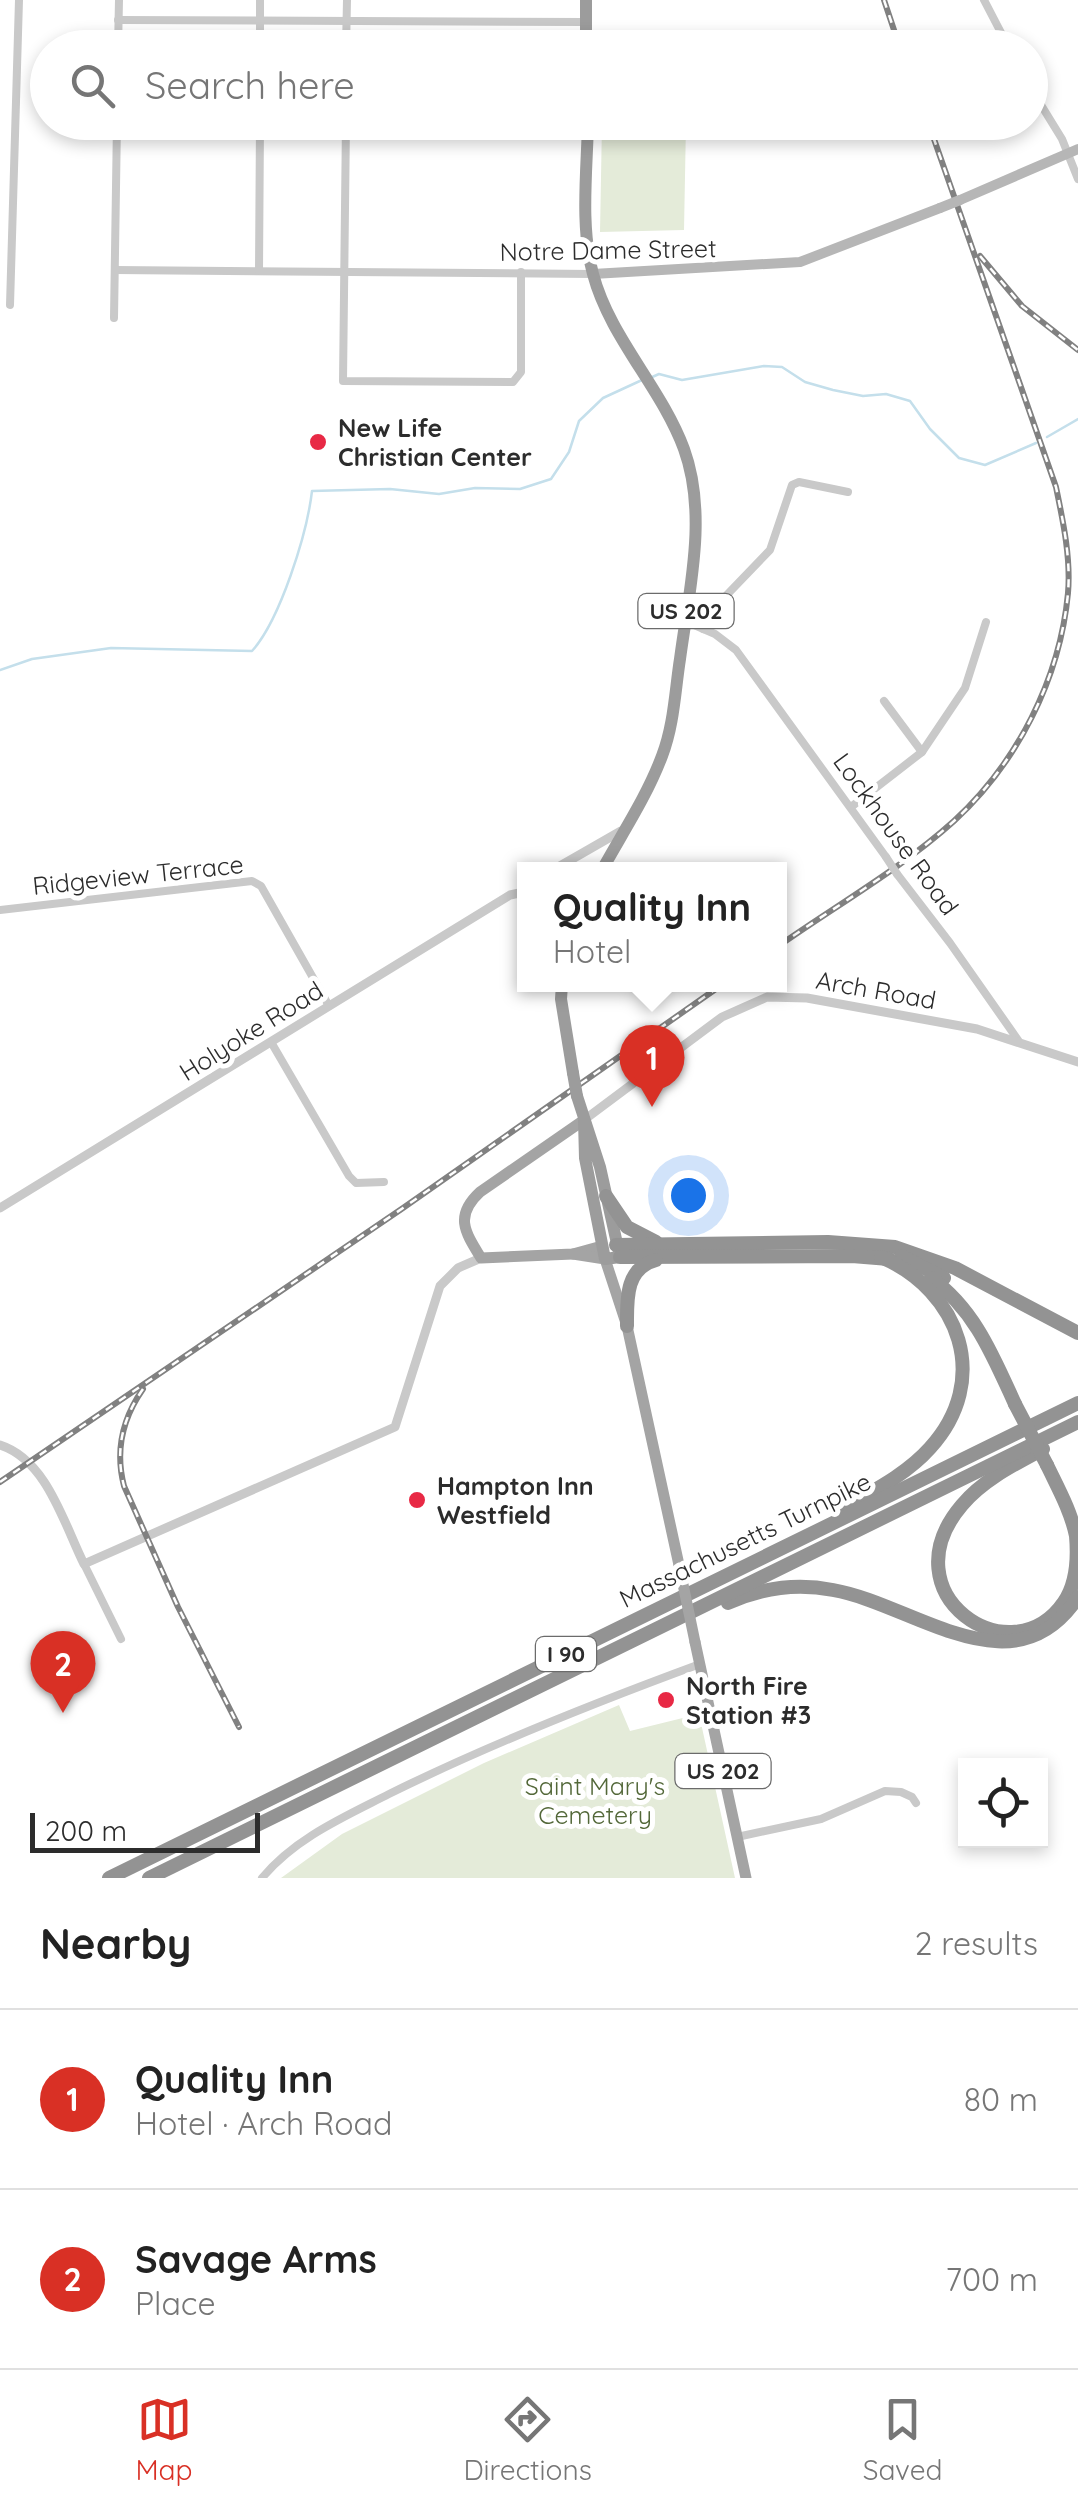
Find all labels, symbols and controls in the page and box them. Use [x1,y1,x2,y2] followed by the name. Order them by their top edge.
[30,30,1048,140] search box
[65,58,120,113] icon: search
[145,61,355,109] text: Search here
[499,232,717,267] street label: Notre Dame Street
[338,412,532,472] place label: New Life Christian Center
[307,431,329,453] marker: New Life Christian Center
[638,594,734,628] road number: US 202
[827,747,966,921] street label: Lockhouse Road
[31,848,245,901] street label: Ridgeview Terrace
[517,862,787,992] popup
[553,883,751,931] text: Quality Inn
[553,931,631,971] text: Hotel
[814,964,938,1015] street label: Arch Road
[173,974,328,1087] street label: Holyoke Road
[620,1024,684,1107] pin: 1
[663,1170,714,1221] your location
[614,1465,875,1614] street label: Massachusetts Turnpike
[437,1470,594,1530] place label: Hampton Inn Westfield
[406,1489,428,1511] marker: Hampton Inn Westfield
[30,1630,96,1713] pin: 2
[536,1637,596,1671] road number: I 90
[686,1670,811,1730] place label: North Fire Station #3
[655,1689,677,1711] marker: North Fire Station #3
[676,1754,770,1788] road number: US 202
[958,1758,1048,1848] map controls
[958,1758,1048,1848] button: locate
[525,1770,665,1830] park label: Saint Mary's Cemetery
[30,1808,260,1852] scale bar
[45,1813,127,1848] text: 200 m
[40,1917,191,1970] text: Nearby
[915,1923,1038,1963] text: 2 results
[135,2055,333,2103] text: Quality Inn
[66,2079,79,2119] text: 1
[964,2079,1038,2119] text: 80 m
[135,2103,392,2143] text: Hotel · Arch Road
[135,2235,377,2283] text: Savage Arms
[63,2259,82,2299] text: 2
[946,2259,1038,2299] text: 700 m
[135,2283,215,2323] text: Place
[135,2392,193,2487] tab: Map
[463,2392,592,2487] tab: Directions
[863,2392,943,2487] tab: Saved

